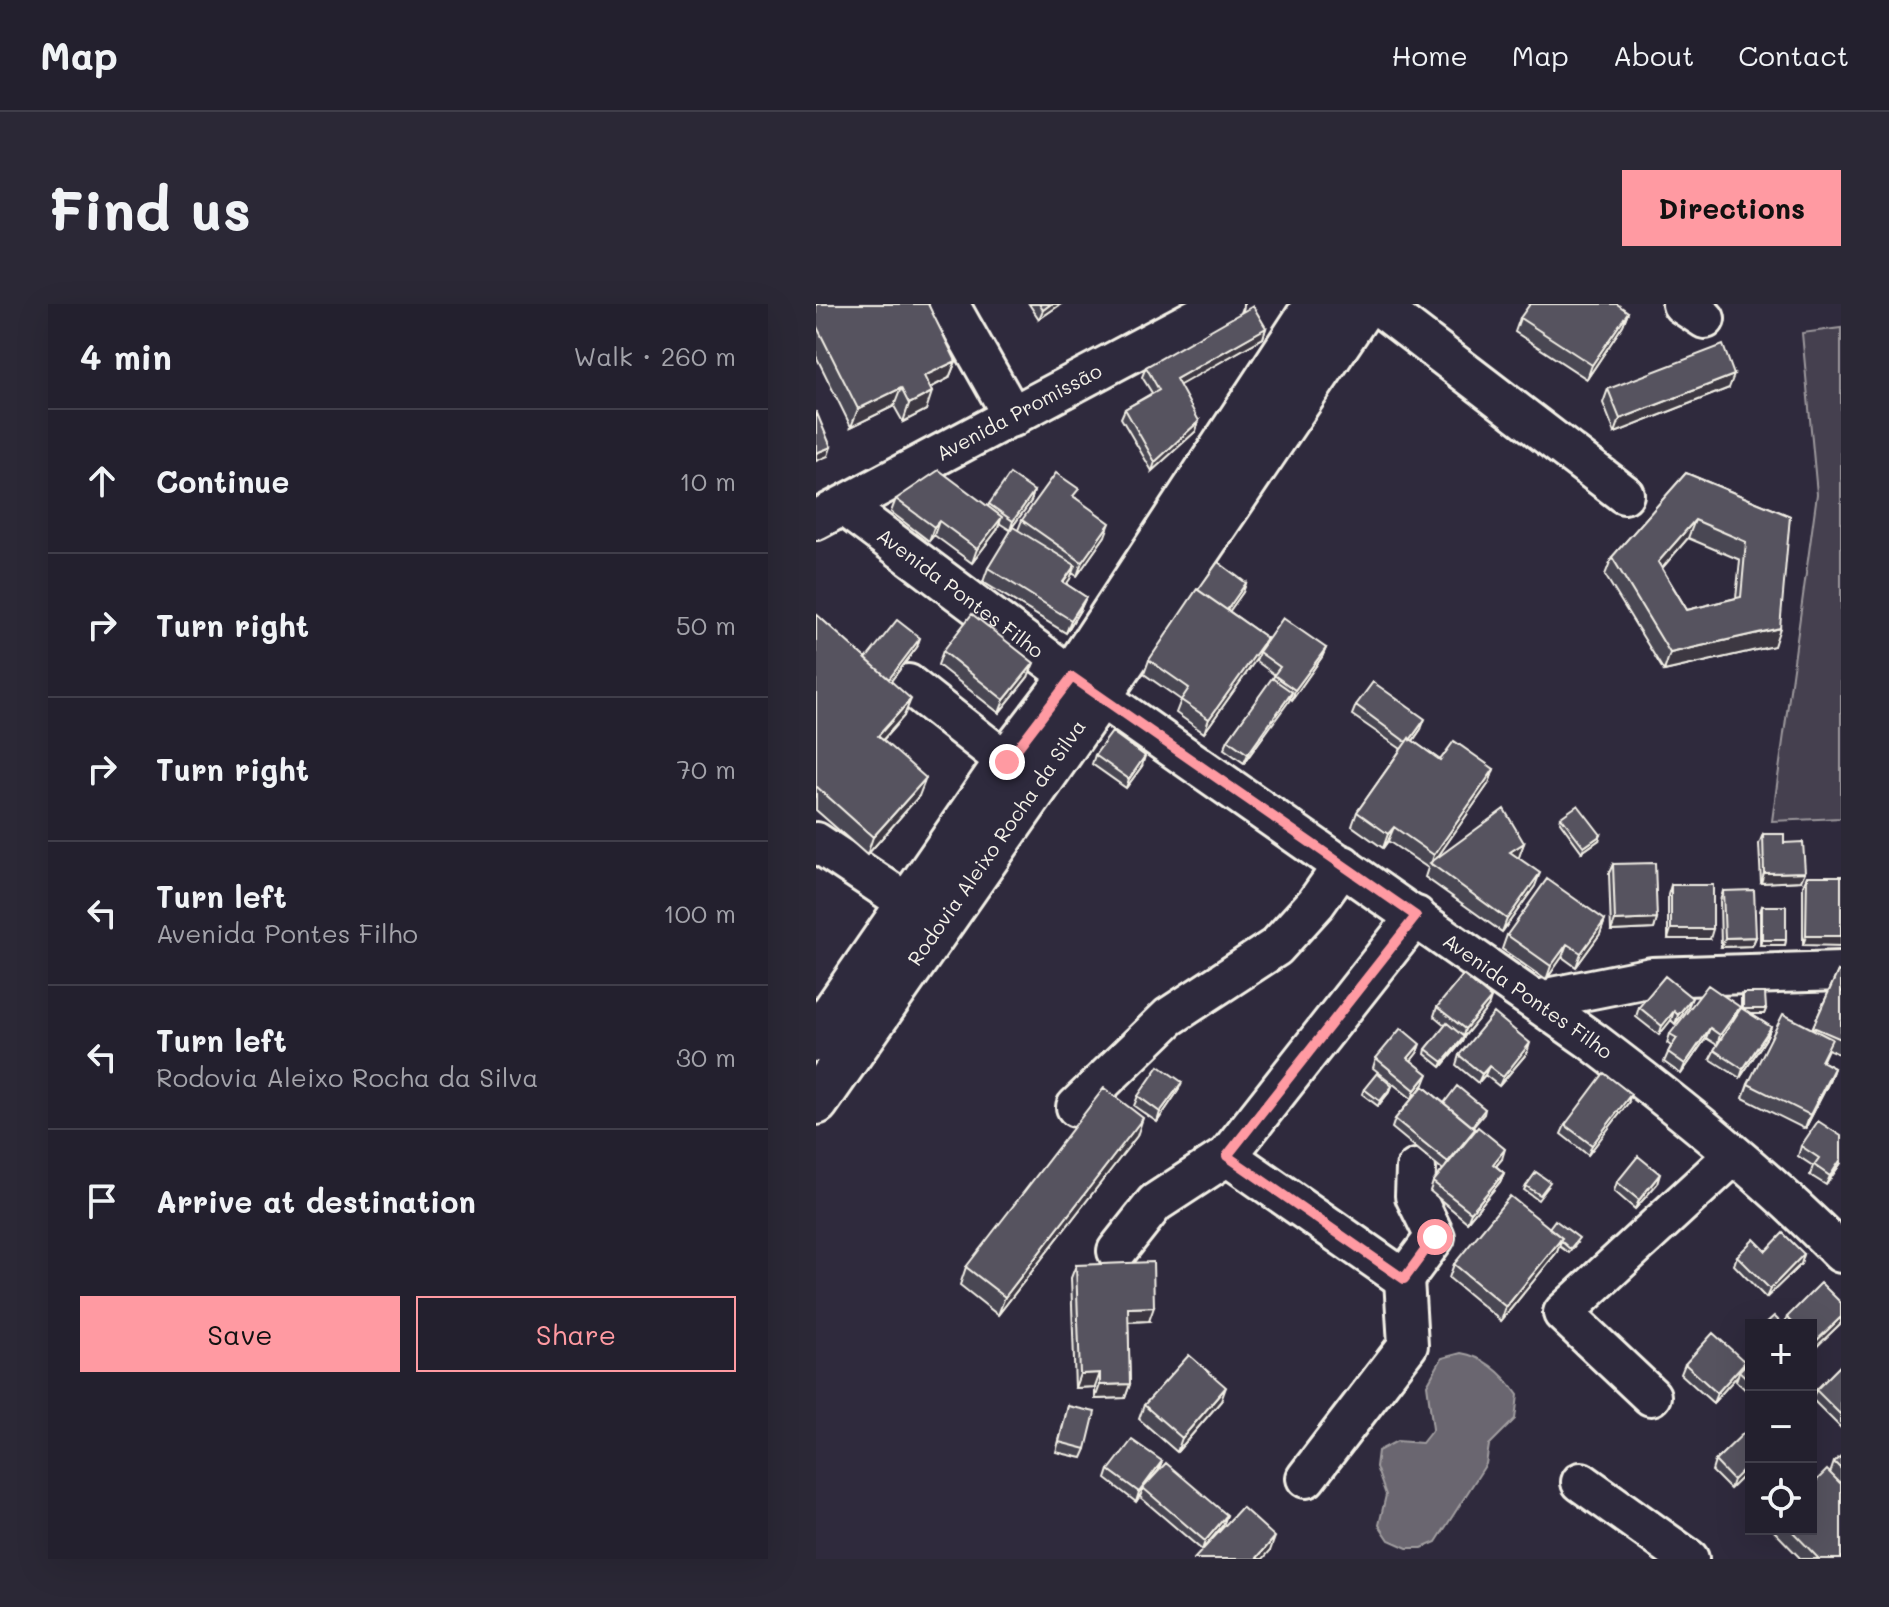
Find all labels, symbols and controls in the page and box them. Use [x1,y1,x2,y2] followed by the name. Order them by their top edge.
[40,30,118,80] text: Map
[1392,37,1468,73] text: Home
[1512,37,1569,73] text: Map
[1613,37,1694,73] text: About
[1738,37,1849,73] text: Contact
[1622,170,1841,246] button: Directions
[48,172,251,245] text: Find us
[80,334,172,379] text: 4 min
[573,339,736,373] text: Walk · 260 m
[931,357,1106,466] street label: Avenida Promissão
[80,459,124,503] icon: ahead
[156,461,289,501] text: Continue
[679,464,736,498] text: 10 m
[872,522,1049,663] street label: Avenida Pontes Filho
[80,603,124,647] icon: right
[156,605,309,645] text: Turn right
[676,608,736,642] text: 50 m
[901,714,1091,970] street label: Rodovia Aleixo Rocha da Silva
[989,744,1025,780] route end
[80,747,124,791] icon: right
[156,749,309,789] text: Turn right
[676,752,736,786] text: 70 m
[156,876,287,916] text: Turn left
[80,891,124,935] icon: left
[663,896,736,930] text: 100 m
[156,916,418,950] text: Avenida Pontes Filho
[1438,927,1618,1064] street label: Avenida Pontes Filho
[156,1020,287,1060] text: Turn left
[80,1035,124,1079] icon: left
[676,1040,736,1074] text: 30 m
[156,1060,538,1094] text: Rodovia Aleixo Rocha da Silva
[80,1179,124,1223] icon: arrive
[156,1181,476,1221] text: Arrive at destination
[1417,1219,1453,1255] route start
[80,1296,400,1372] button: Save
[416,1296,736,1372] button: Share
[1745,1319,1817,1535] map controls
[1745,1319,1817,1391] button: +
[1745,1391,1817,1463] button: −
[1745,1463,1817,1535] button: locate

